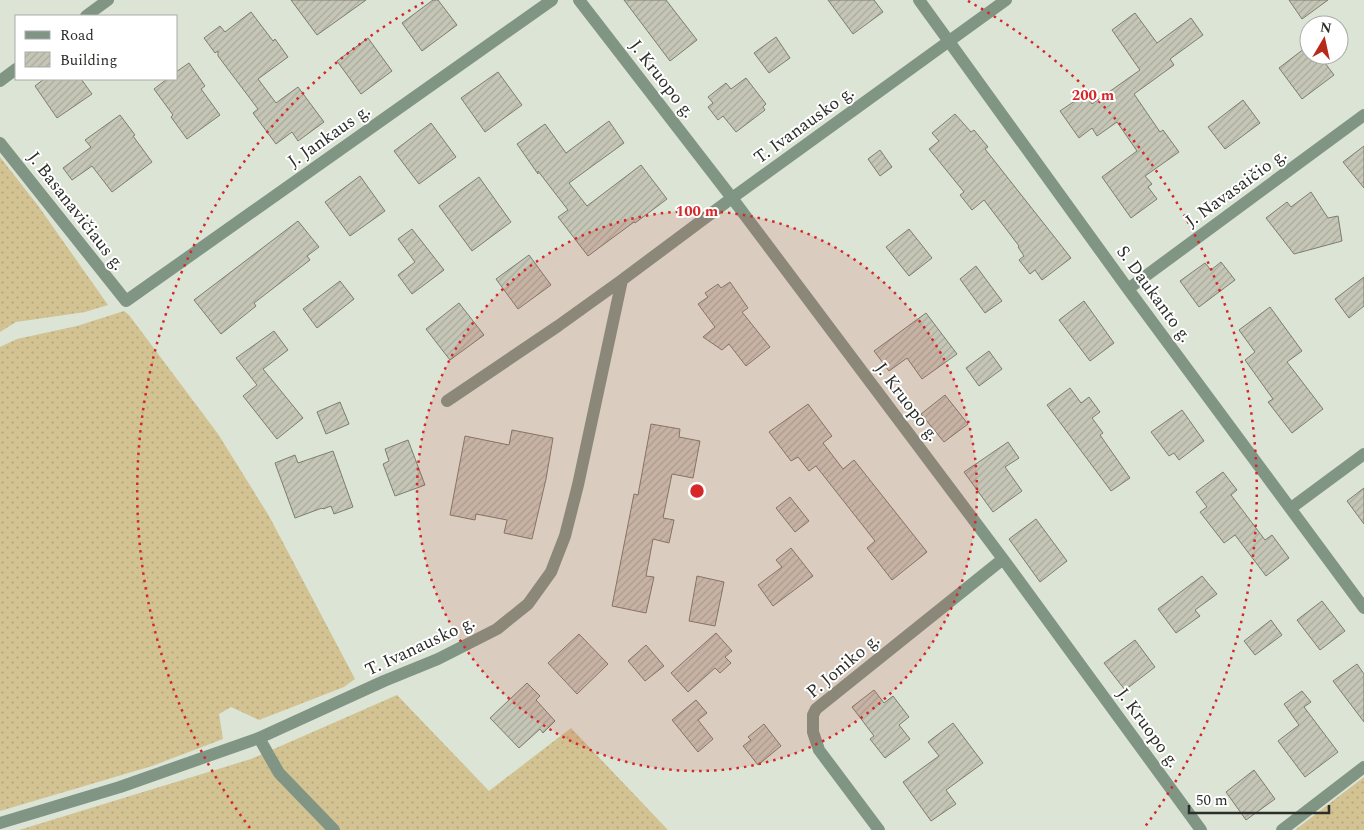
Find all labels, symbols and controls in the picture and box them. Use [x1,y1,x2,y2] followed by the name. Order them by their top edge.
[15,15,178,80] legend
[1299,15,1349,65] north arrow
[1319,16,1333,39] text: N
[60,24,94,47] text: Road
[623,34,701,124] street label: J. Kruopo g.
[60,49,117,72] text: Building
[748,79,860,171] street label: T. Ivanausko g.
[1072,84,1115,107] text: 200 m
[282,98,376,174] street label: J. Jankaus g.
[1180,142,1292,234] street label: J. Navasaičio g.
[21,146,131,276] street label: J. Basanavičiaus g.
[676,200,719,223] text: 100 m
[1109,240,1199,348] street label: S. Daukanto g.
[868,357,946,447] street label: J. Kruopo g.
[688,482,706,500] centre of rings
[360,609,480,683] street label: T. Ivanausko g.
[800,627,886,705] street label: P. Joniko g.
[1110,682,1186,774] street label: J. Kruopo g.
[1189,782,1329,814] scale bar
[1196,789,1228,812] text: 50 m

